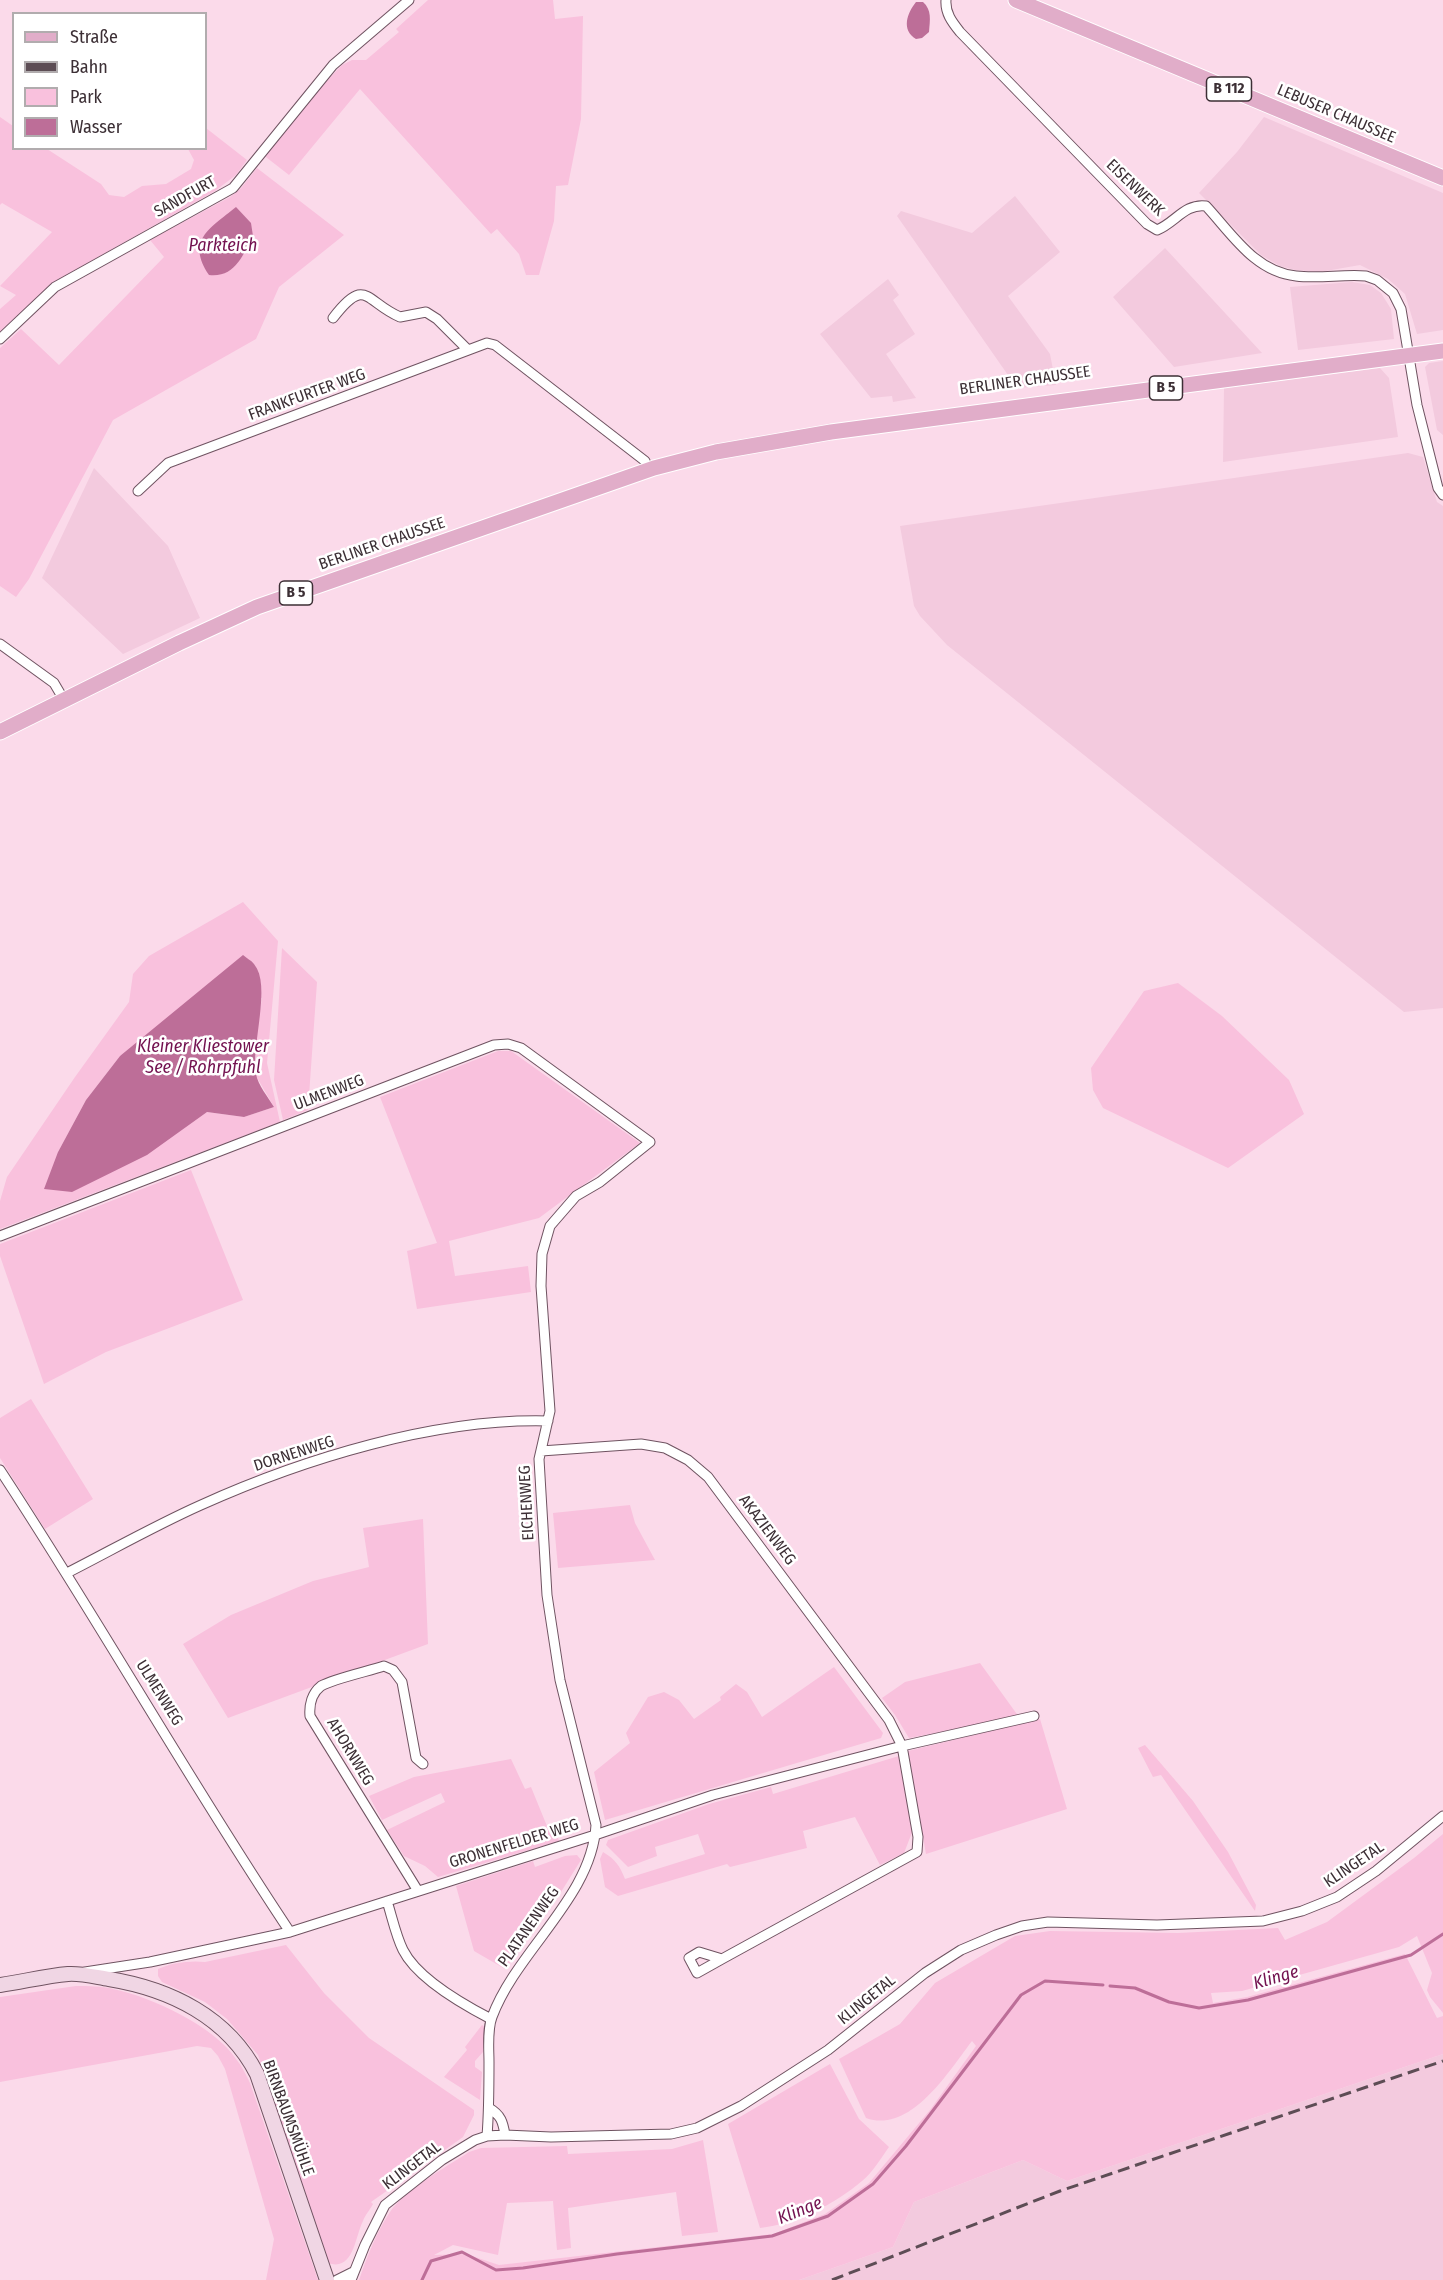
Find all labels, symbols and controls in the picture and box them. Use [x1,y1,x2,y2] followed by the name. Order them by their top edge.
[12,12,207,150] legend
[70,26,118,48] text: Straße
[70,56,108,78] text: Bahn
[1206,77,1252,101] road number: B 112
[1274,80,1398,148] street label: LEBUSER CHAUSSEE
[70,86,102,108] text: Park
[70,116,122,138] text: Wasser
[1102,156,1168,220] street label: EISENWERK
[151,172,219,222] street label: SANDFURT
[189,235,257,257] water label: Parkteich
[958,362,1092,400] street label: BERLINER CHAUSSEE
[246,365,368,425] street label: FRANKFURTER WEG
[1150,376,1182,400] road number: B 5
[316,513,448,575] street label: BERLINER CHAUSSEE
[280,581,312,605] road number: B 5
[137,1036,269,1078] water label: Kleiner Kliestower See / Rohrpfuhl
[291,1071,367,1115] street label: ULMENWEG
[251,1432,337,1476] street label: DORNENWEG
[515,1465,539,1541] street label: EICHENWEG
[734,1491,800,1569] street label: AKAZIENWEG
[131,1657,187,1729] street label: ULMENWEG
[322,1715,378,1789] street label: AHORNWEG
[447,1815,581,1873] street label: GRONENFELDER WEG
[1320,1838,1388,1892] street label: KLINGETAL
[494,1883,564,1971] street label: PLATANENWEG
[1251,1961,1301,1995] water label: Klinge
[834,1971,900,2029] street label: KLINGETAL
[258,2058,318,2178] street label: BIRNBAUMSMÜHLE
[379,2138,445,2194] street label: KLINGETAL
[775,2192,825,2230] water label: Klinge

